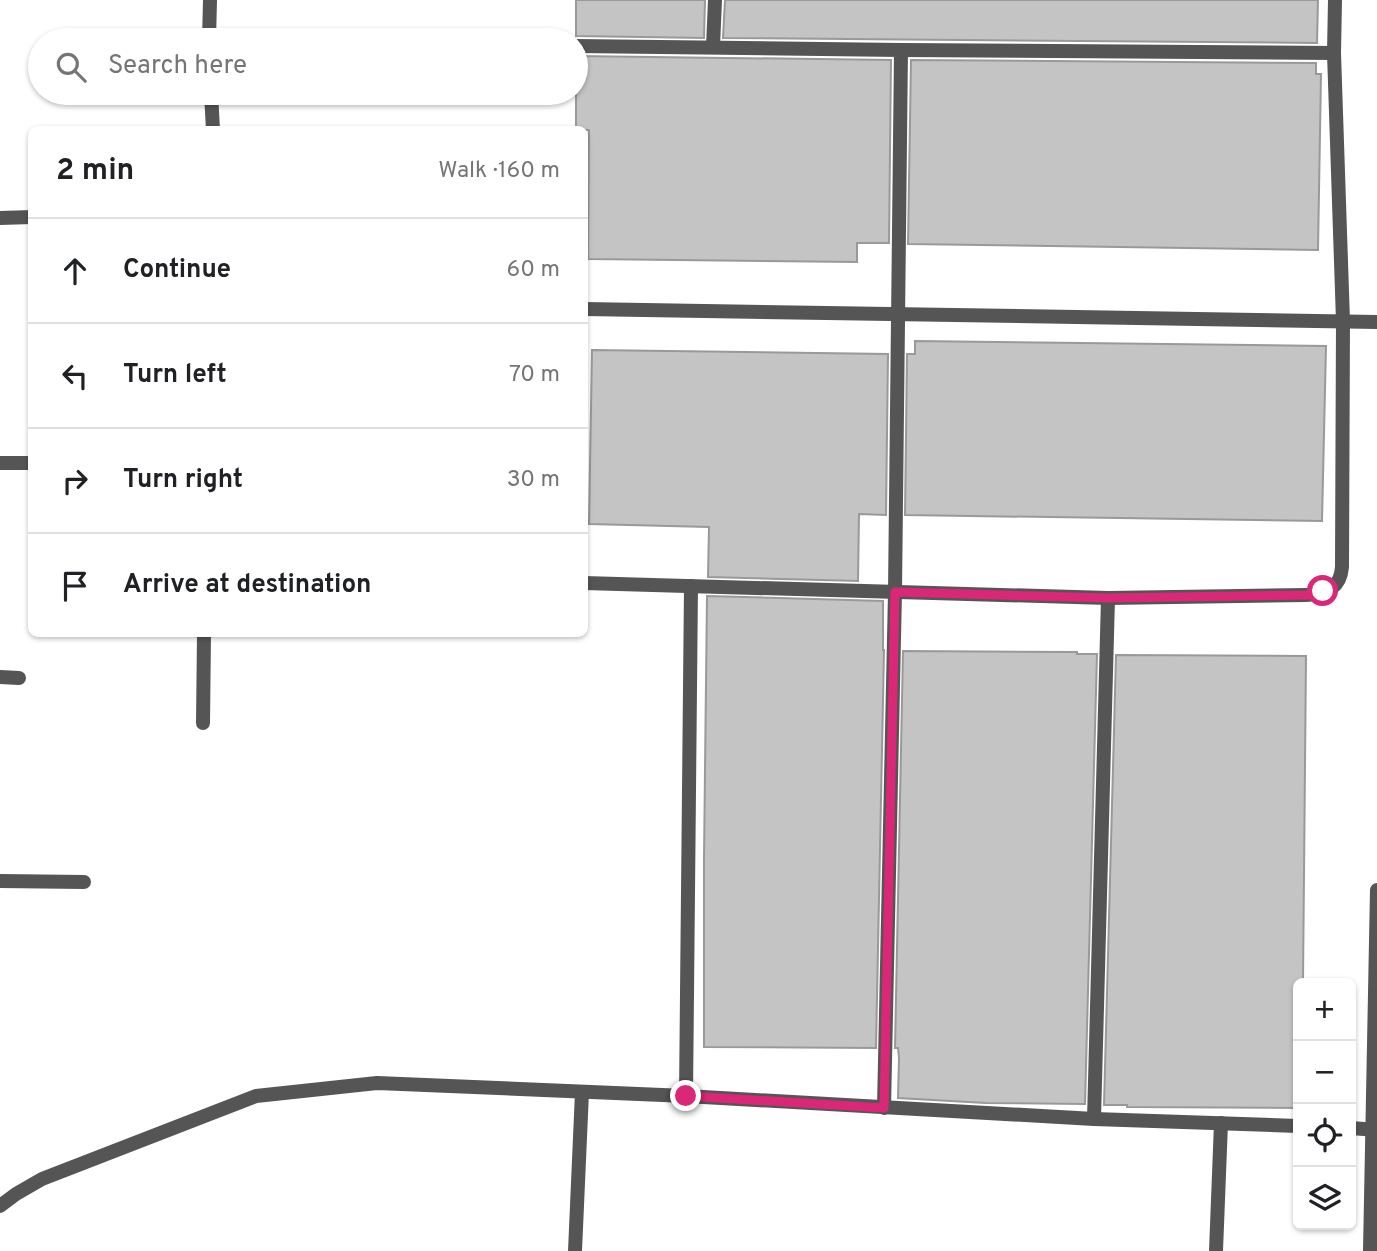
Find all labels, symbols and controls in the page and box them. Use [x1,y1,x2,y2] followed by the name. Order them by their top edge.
[28,28,588,105] search box
[52,48,90,86] icon: search
[108,50,247,83] text: Search here
[56,153,134,190] text: 2 min
[438,157,560,186] text: Walk · 160 m
[56,252,94,290] icon: ahead
[123,254,231,287] text: Continue
[507,256,560,285] text: 60 m
[56,357,94,395] icon: left
[123,359,227,392] text: Turn left
[509,361,560,390] text: 70 m
[56,462,94,500] icon: right
[123,464,243,497] text: Turn right
[507,466,560,495] text: 30 m
[56,567,94,605] icon: arrive
[123,569,371,602] text: Arrive at destination
[1307,575,1338,606] route start
[1293,978,1356,1230] map controls
[1293,978,1356,1041] button: +
[1293,1041,1356,1104] button: −
[670,1080,701,1111] route end
[1293,1104,1356,1167] button: locate
[1293,1167,1356,1230] button: layers

